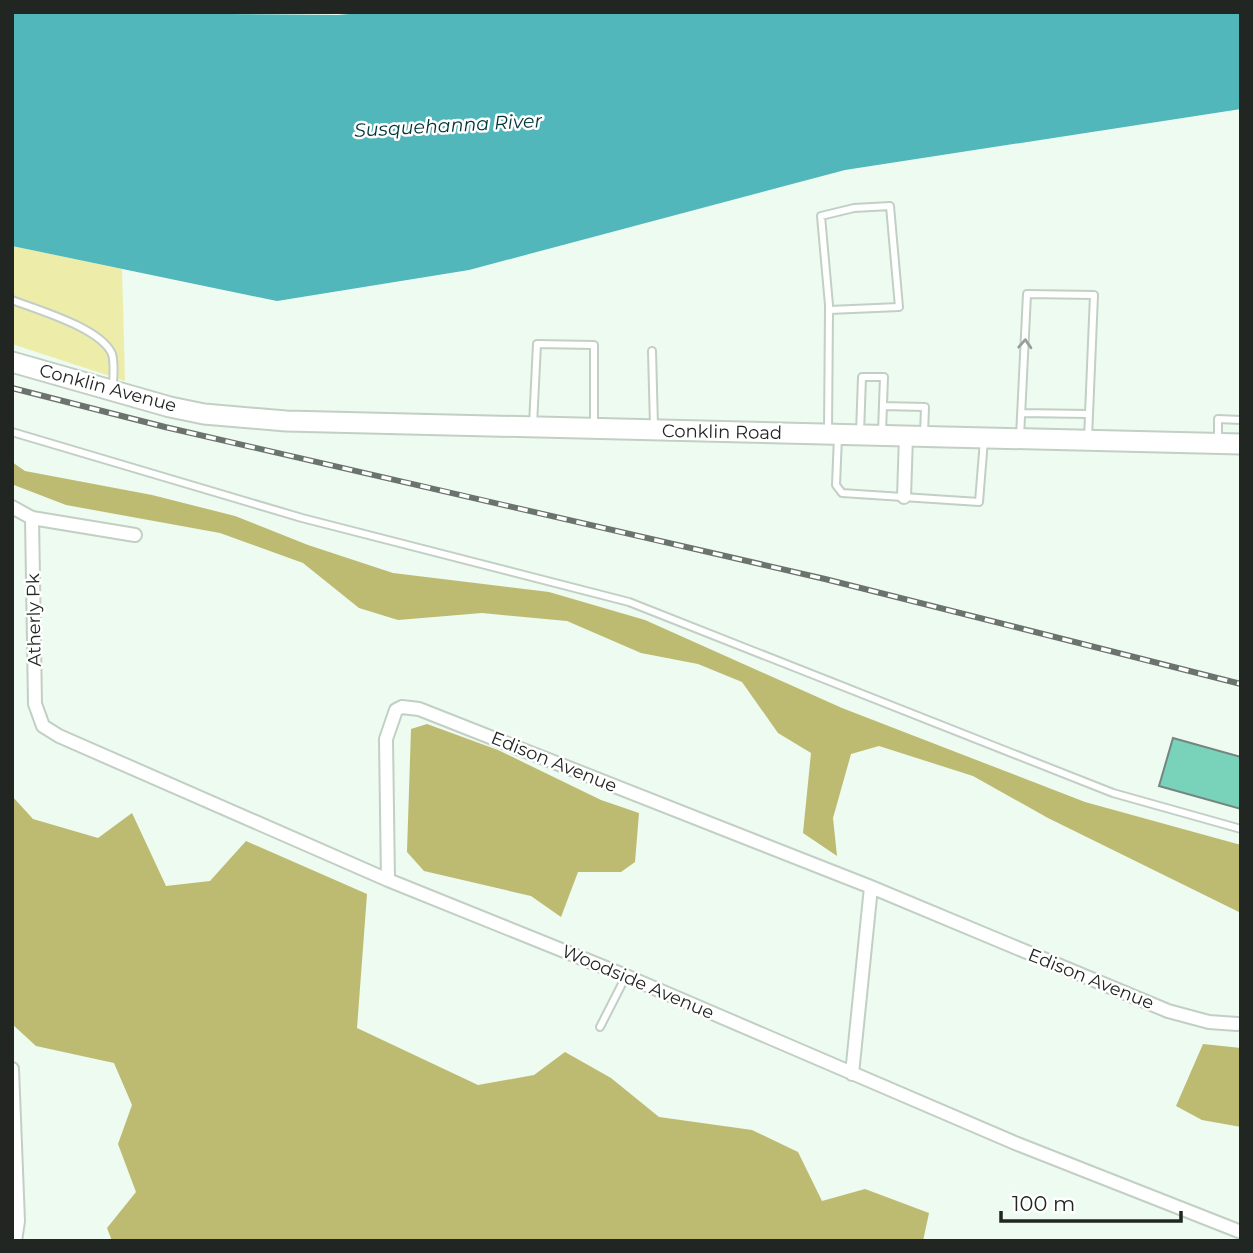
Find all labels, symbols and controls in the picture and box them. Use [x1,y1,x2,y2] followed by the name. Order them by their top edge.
[354,109,543,142] water label: Susquehanna River
[1017,339,1032,350] one-way arrow
[37,359,179,417] street label: Conklin Avenue
[662,420,782,444] street label: Conklin Road
[22,573,46,667] street label: Atherly Pk
[488,727,620,797] street label: Edison Avenue
[559,940,717,1024] street label: Woodside Avenue
[1025,944,1157,1014] street label: Edison Avenue
[1001,1180,1181,1224] scale bar
[1012,1191,1075,1216] text: 100 m

